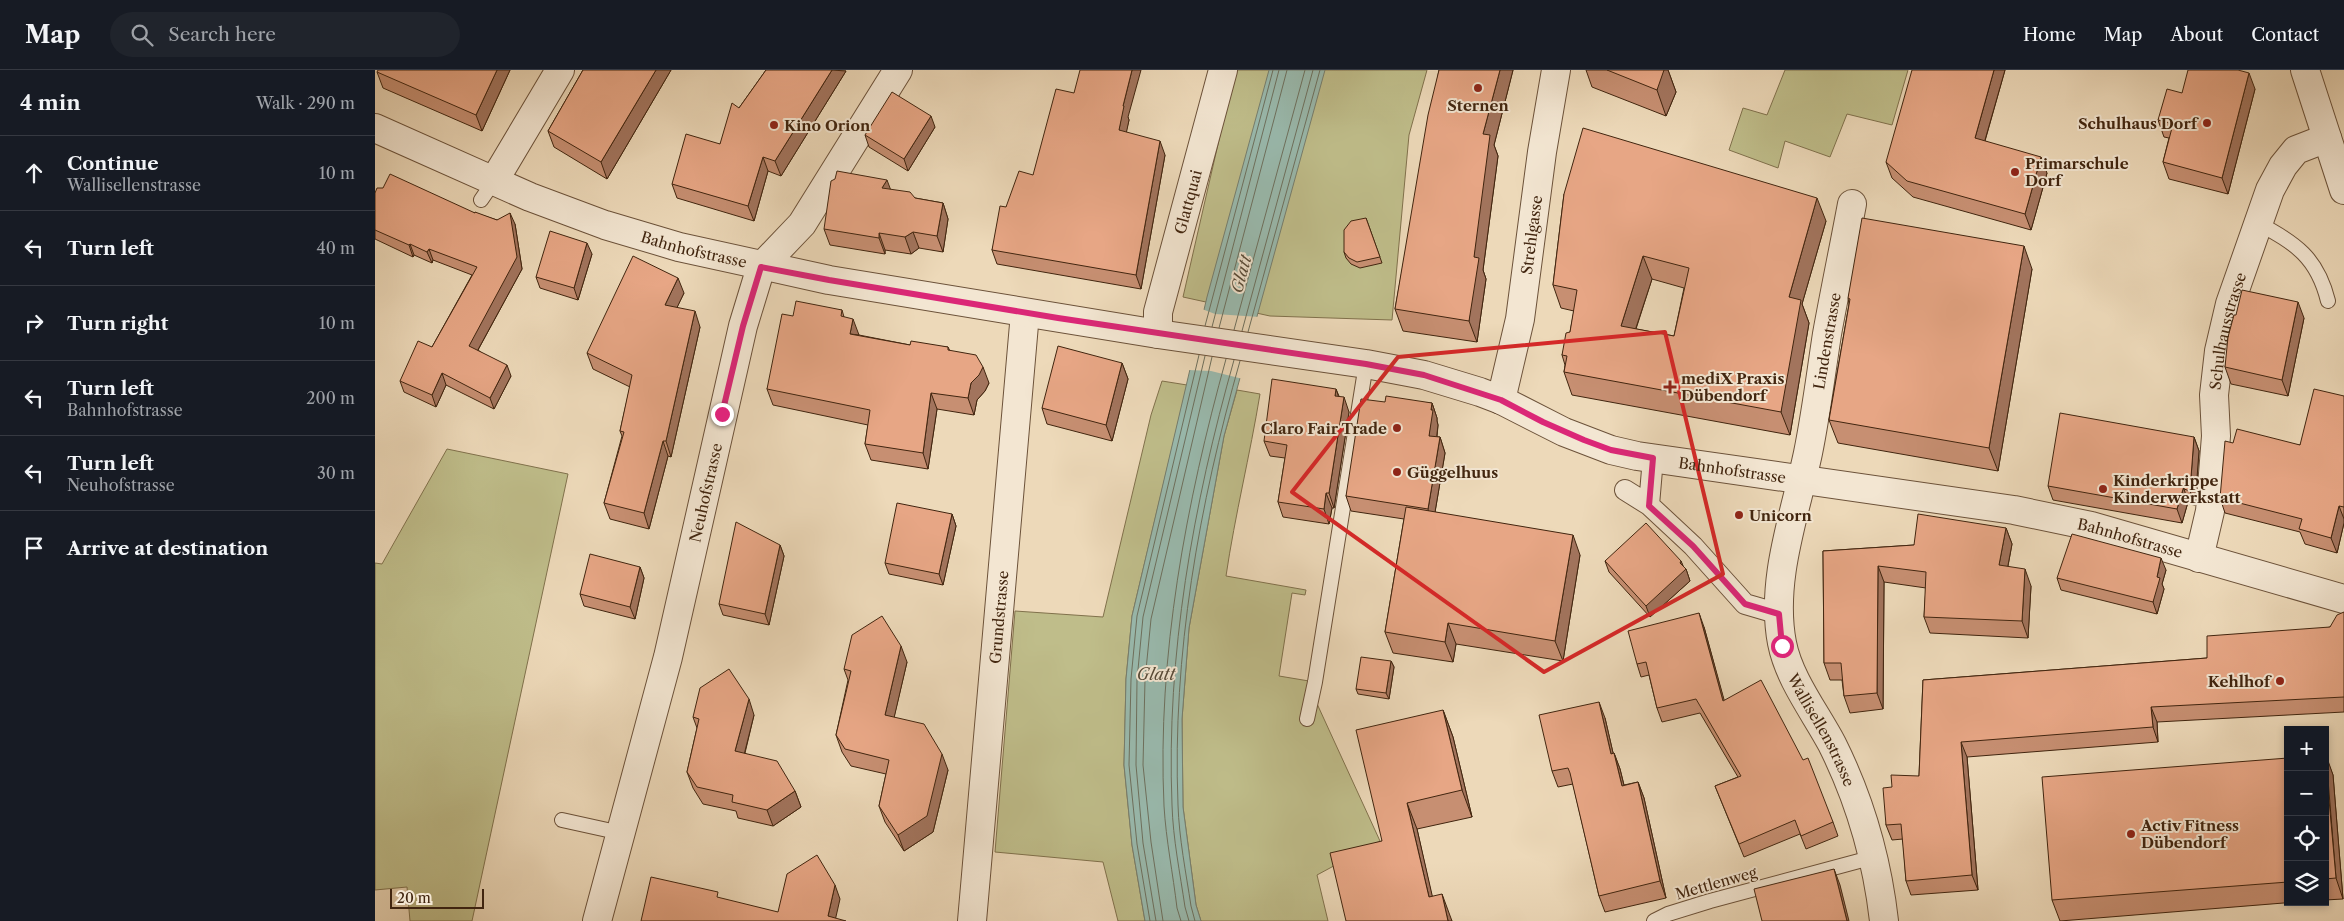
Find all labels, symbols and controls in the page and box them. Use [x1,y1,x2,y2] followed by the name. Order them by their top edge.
[110,12,460,57] search box
[25,20,80,49] text: Map
[128,21,156,49] icon: search
[168,23,276,46] text: Search here
[2023,24,2076,46] text: Home
[2104,24,2142,46] text: Map
[2170,24,2223,46] text: About
[2251,24,2319,46] text: Contact
[1472,82,1484,94] marker: Sternen
[20,90,81,115] text: 4 min
[256,93,355,113] text: Walk · 290 m
[1447,96,1509,115] place label: Sternen
[2078,114,2200,133] place label: Schulhaus Dorf
[784,116,871,135] place label: Kino Orion
[2201,117,2213,129] marker: Schulhaus Dorf
[768,119,780,131] marker: Kino Orion
[67,152,159,175] text: Continue
[2025,154,2129,190] place label: Primarschule Dorf
[20,159,48,187] icon: ahead
[319,163,355,183] text: 10 m
[2009,166,2021,178] marker: Primarschule Dorf
[1170,167,1205,236] street label: Glattquai
[67,175,201,195] text: Wallisellenstrasse
[1516,194,1546,276] street label: Strehlgasse
[639,227,749,271] street label: Bahnhofstrasse
[20,234,48,262] icon: left
[67,237,154,260] text: Turn left
[316,238,355,258] text: 40 m
[1226,252,1256,295] water label: Glatt
[2205,270,2250,391] street label: Schulhausstrasse
[1809,291,1845,391] street label: Lindenstrasse
[20,309,48,337] icon: right
[67,312,168,335] text: Turn right
[319,313,355,333] text: 10 m
[1681,369,1784,405] place label: mediX Praxis Dübendorf
[67,377,154,400] text: Turn left
[1663,380,1677,394] marker: mediX Praxis Dübendorf
[20,384,48,412] icon: left
[306,388,355,408] text: 200 m
[67,400,183,420] text: Bahnhofstrasse
[711,403,734,426] route end
[1261,419,1387,438] place label: Claro Fair Trade
[1391,422,1403,434] marker: Claro Fair Trade
[685,441,726,544] street label: Neuhofstrasse
[67,452,154,475] text: Turn left
[1677,453,1787,487] street label: Bahnhofstrasse
[20,459,48,487] icon: left
[317,463,355,483] text: 30 m
[1407,463,1498,482] place label: Güggelhuus
[1391,466,1403,478] marker: Güggelhuus
[2113,471,2241,507] place label: Kinderkrippe Kinderwerkstatt
[67,475,175,495] text: Neuhofstrasse
[2097,483,2109,495] marker: Kinderkrippe Kinderwerkstatt
[1749,506,1813,525] place label: Unicorn
[1733,509,1745,521] marker: Unicorn
[2076,514,2185,561] street label: Bahnhofstrasse
[20,534,48,562] icon: arrive
[67,537,268,560] text: Arrive at destination
[985,570,1012,665] street label: Grundstrasse
[1771,635,1794,658] route start
[1137,664,1177,684] water label: Glatt
[1783,669,1859,789] street label: Wallisellenstrasse
[2208,672,2273,691] place label: Kehlhof
[2274,675,2286,687] marker: Kehlhof
[2284,726,2329,906] map controls
[2284,726,2329,771] button: +
[2284,771,2329,816] button: −
[2140,816,2239,852] place label: Activ Fitness Dübendorf
[2284,816,2329,861] button: locate
[2125,828,2137,840] marker: Activ Fitness Dübendorf
[2284,861,2329,906] button: layers
[1673,862,1759,904] street label: Mettlenweg
[390,886,484,909] scale bar
[397,889,431,907] text: 20 m

